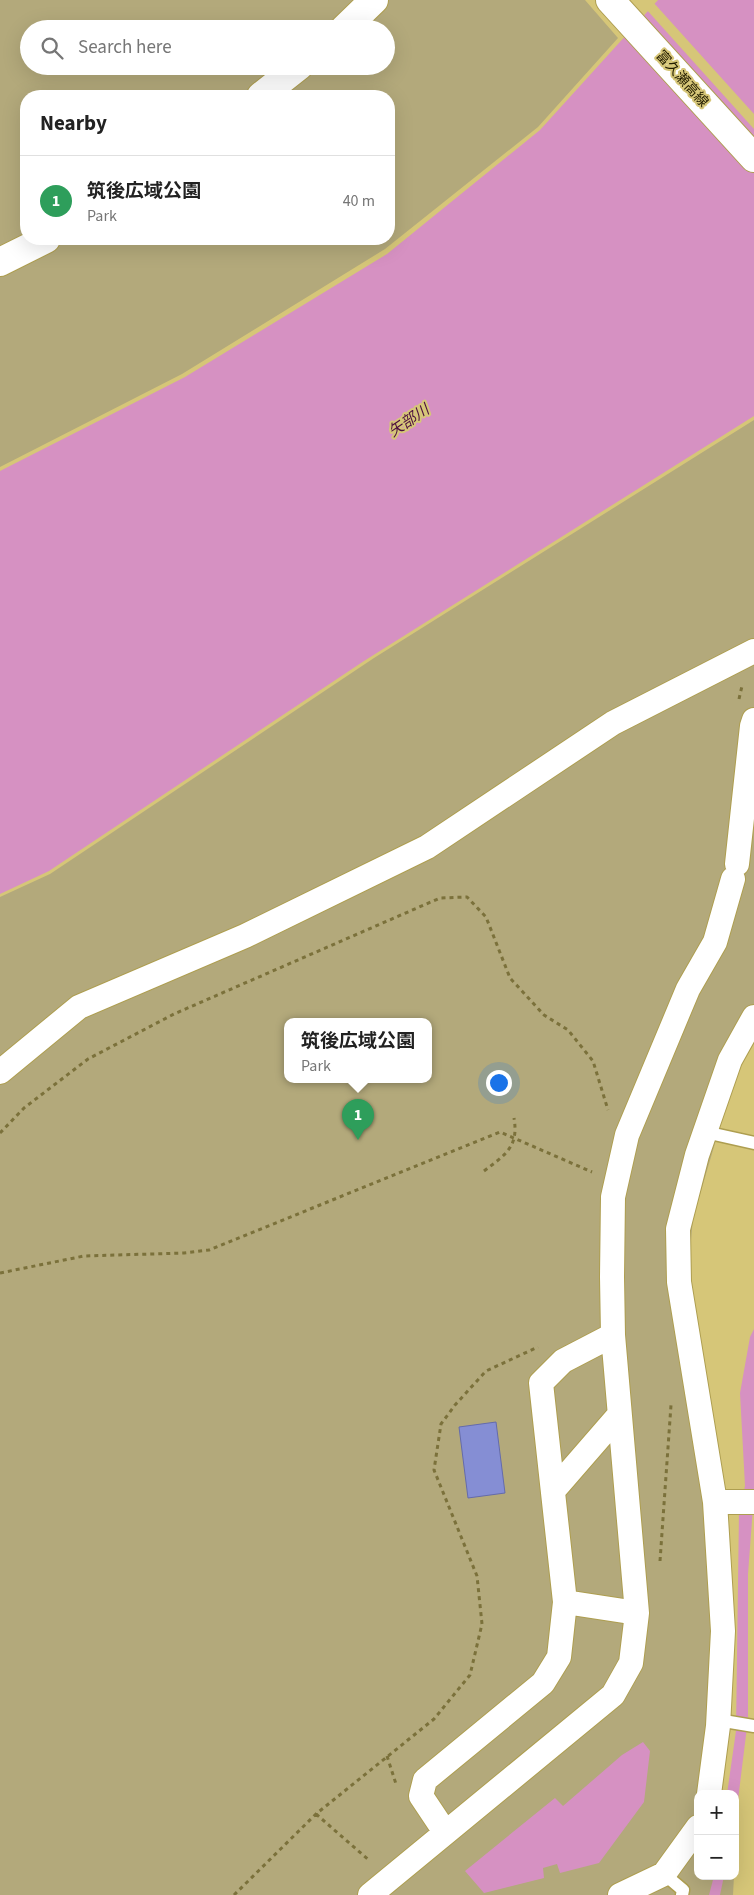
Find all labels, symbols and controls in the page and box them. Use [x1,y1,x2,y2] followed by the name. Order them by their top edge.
[20,20,395,75] search box
[38,34,66,62] icon: search
[78,34,172,61] text: Search here
[651,46,713,112] street label: 富久瀬高線
[40,108,107,138] text: Nearby
[87,178,201,205] text: 筑後広域公園
[52,190,60,212] text: 1
[343,190,375,212] text: 40 m
[87,205,117,227] text: Park
[384,399,435,442] water label: 矢部川
[284,1018,432,1083] popup
[301,1028,415,1055] text: 筑後広域公園
[301,1055,331,1077] text: Park
[486,1070,512,1096] your location
[342,1099,374,1140] pin: 1
[694,1790,739,1880] map controls
[694,1790,739,1835] button: +
[694,1835,739,1880] button: −

